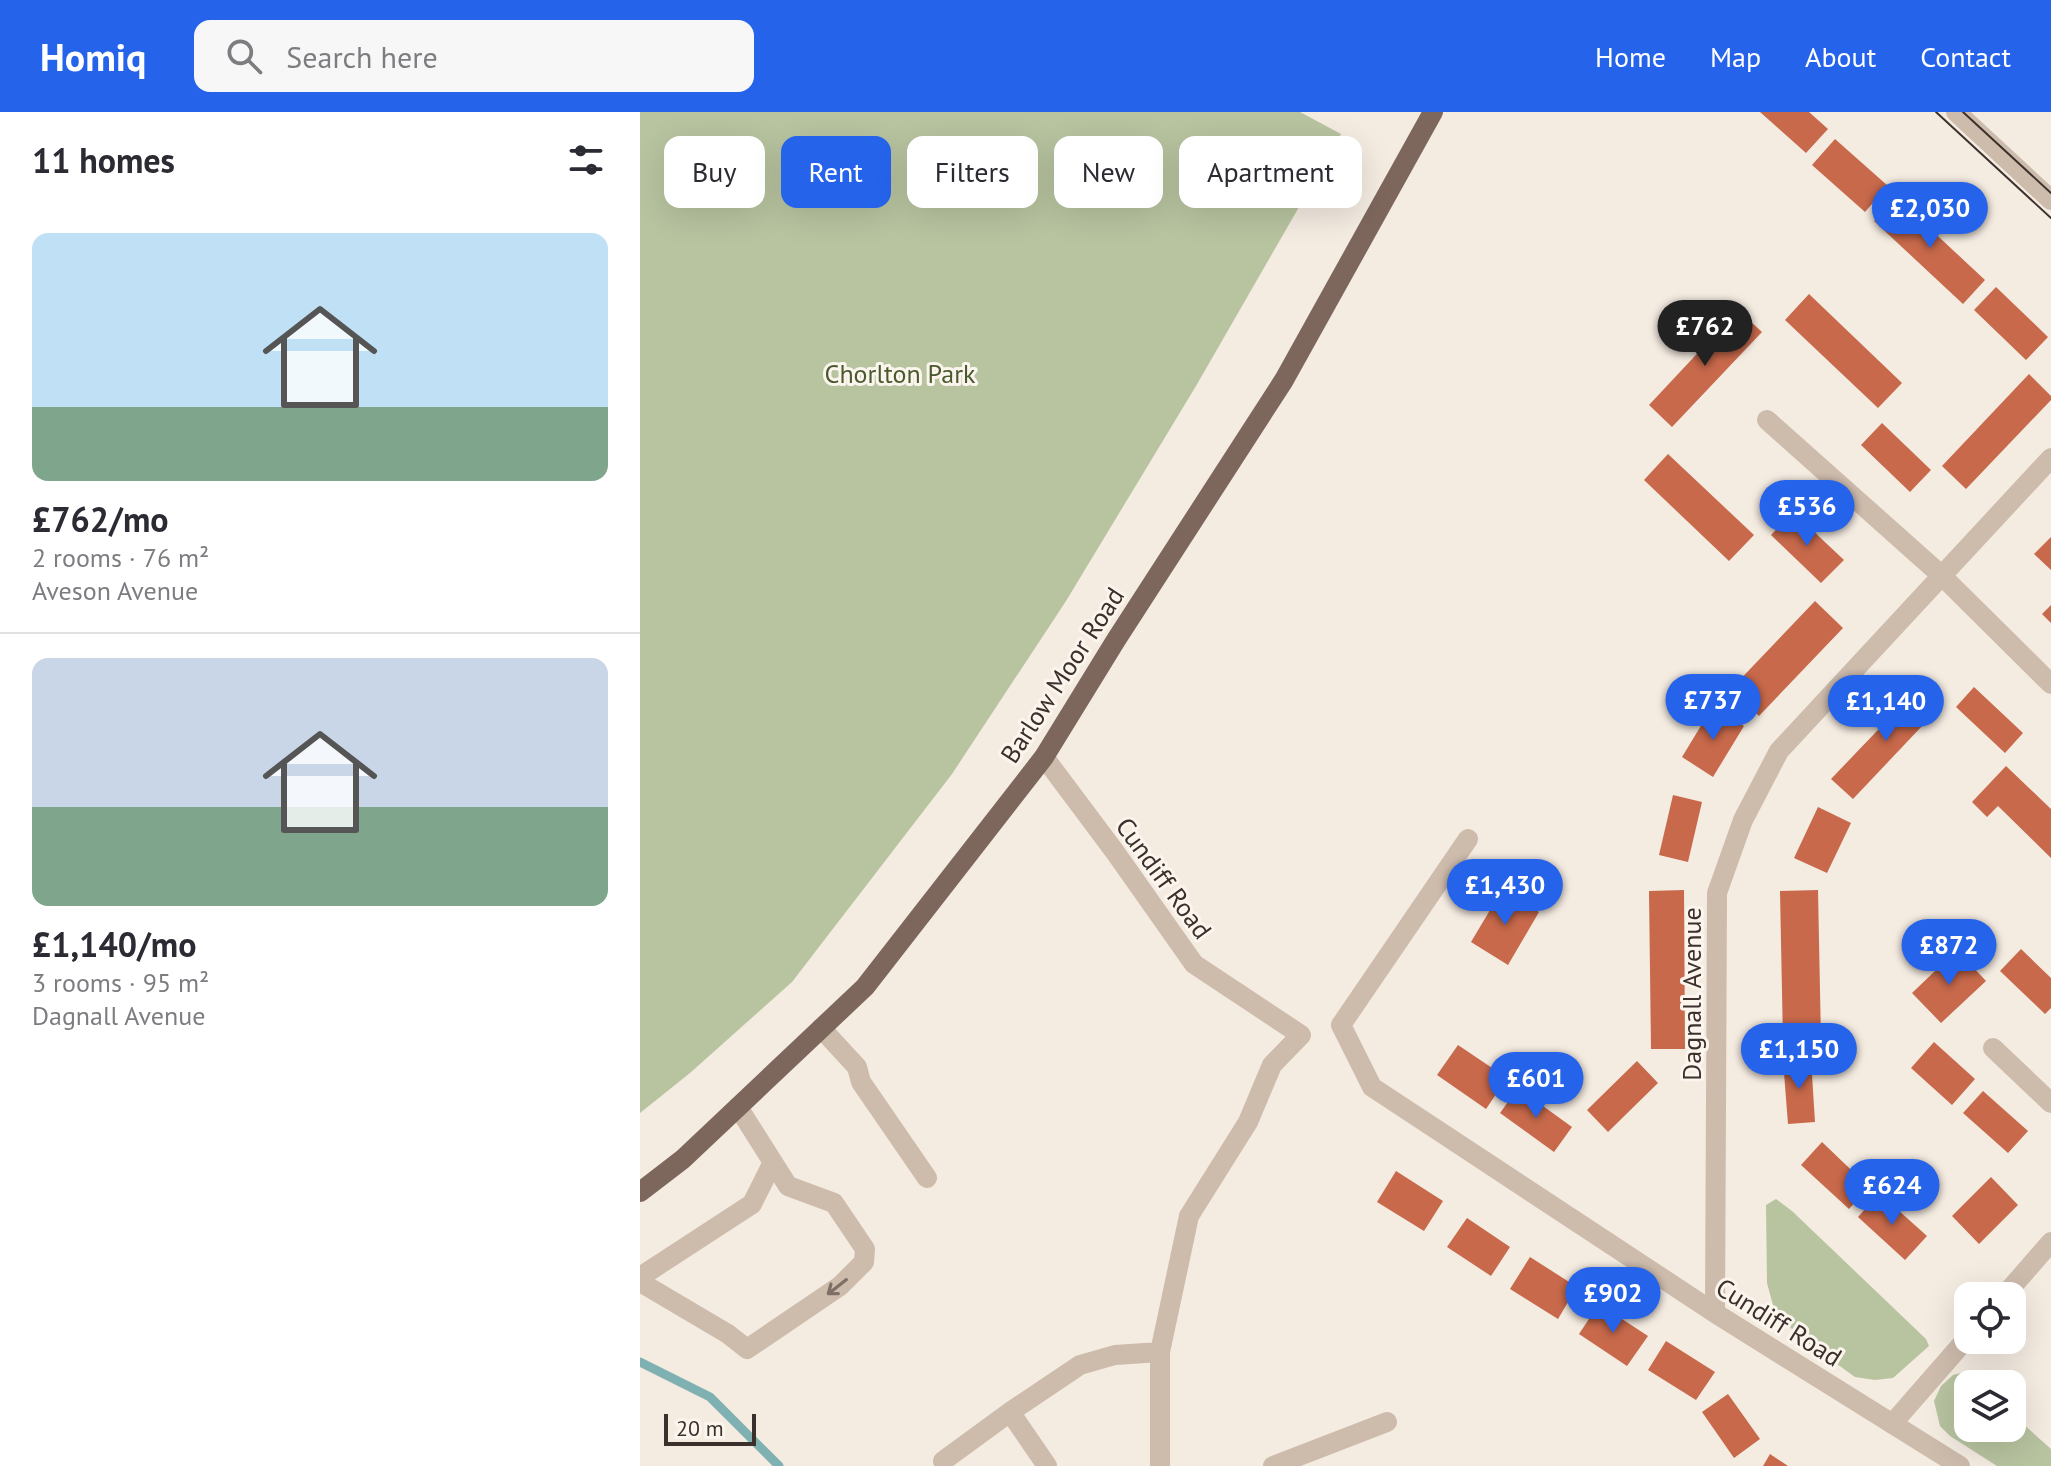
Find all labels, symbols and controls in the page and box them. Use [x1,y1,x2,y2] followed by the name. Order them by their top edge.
[194,20,754,92] search box
[40,32,146,81] text: Homiq
[222,34,266,78] icon: search
[286,37,438,76] text: Search here
[1595,38,1666,75] text: Home
[1710,38,1761,75] text: Map
[1805,38,1876,75] text: About
[1920,38,2011,75] text: Contact
[664,136,765,208] chip: Buy
[781,136,891,208] chip: Rent
[907,136,1038,208] chip: Filters
[1054,136,1163,208] chip: New
[1179,136,1362,208] chip: Apartment
[32,138,175,182] text: 11 homes
[564,138,608,182] icon: filters
[1865,182,1995,250] pin: £2,030
[1890,191,1970,224] text: £2,030
[248,285,392,429] icon: home
[1658,300,1752,368] pin: £762
[1676,309,1734,342] text: £762
[825,357,976,390] park label: Chorlton Park
[1760,480,1854,548] pin: £536
[1778,489,1836,522] text: £536
[32,497,169,541] text: £762/mo
[32,541,209,574] text: 2 rooms · 76 m²
[32,574,198,607] text: Aveson Avenue
[993,581,1131,769] street label: Barlow Moor Road
[1666,674,1760,742] pin: £737
[1821,675,1951,743] pin: £1,140
[1684,683,1742,716] text: £737
[1846,684,1926,717] text: £1,140
[248,710,392,854] icon: home
[1109,811,1219,945] street label: Cundiff Road
[1440,859,1570,927] pin: £1,430
[1465,868,1545,901] text: £1,430
[1675,907,1708,1081] street label: Dagnall Avenue
[1902,919,1996,987] pin: £872
[32,922,196,966] text: £1,140/mo
[1920,928,1978,961] text: £872
[32,966,209,999] text: 3 rooms · 95 m²
[32,999,205,1032] text: Dagnall Avenue
[1734,1023,1864,1091] pin: £1,150
[1759,1032,1839,1065] text: £1,150
[1489,1052,1583,1120] pin: £601
[1507,1061,1565,1094] text: £601
[1845,1159,1939,1227] pin: £624
[1863,1168,1921,1201] text: £624
[1566,1267,1660,1335] pin: £902
[1710,1270,1848,1374] street label: Cundiff Road
[1584,1276,1642,1309] text: £902
[827,1279,848,1296] one-way arrow
[1954,1282,2026,1442] map controls
[1954,1282,2026,1354] button: locate
[1954,1370,2026,1442] button: layers
[664,1410,756,1446] scale bar
[676,1414,724,1442] text: 20 m

